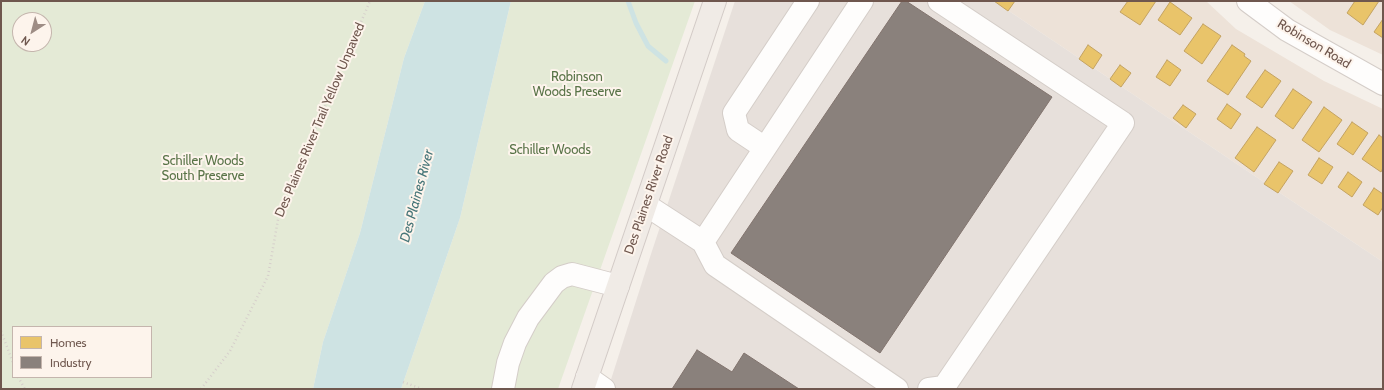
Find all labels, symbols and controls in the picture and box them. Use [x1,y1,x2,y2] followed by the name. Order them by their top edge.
[12,12,52,52] north arrow
[1274,16,1354,72] street label: Robinson Road
[272,21,368,219] street label: Des Plaines River Trail Yellow Unpaved
[18,33,33,49] text: N
[533,69,621,100] park label: Robinson Woods Preserve
[621,134,677,256] street label: Des Plaines River Road
[509,142,591,158] park label: Schiller Woods
[397,148,437,244] water label: Des Plaines River
[162,153,244,184] park label: Schiller Woods South Preserve
[12,326,152,378] legend
[50,335,87,350] text: Homes
[50,355,91,370] text: Industry

